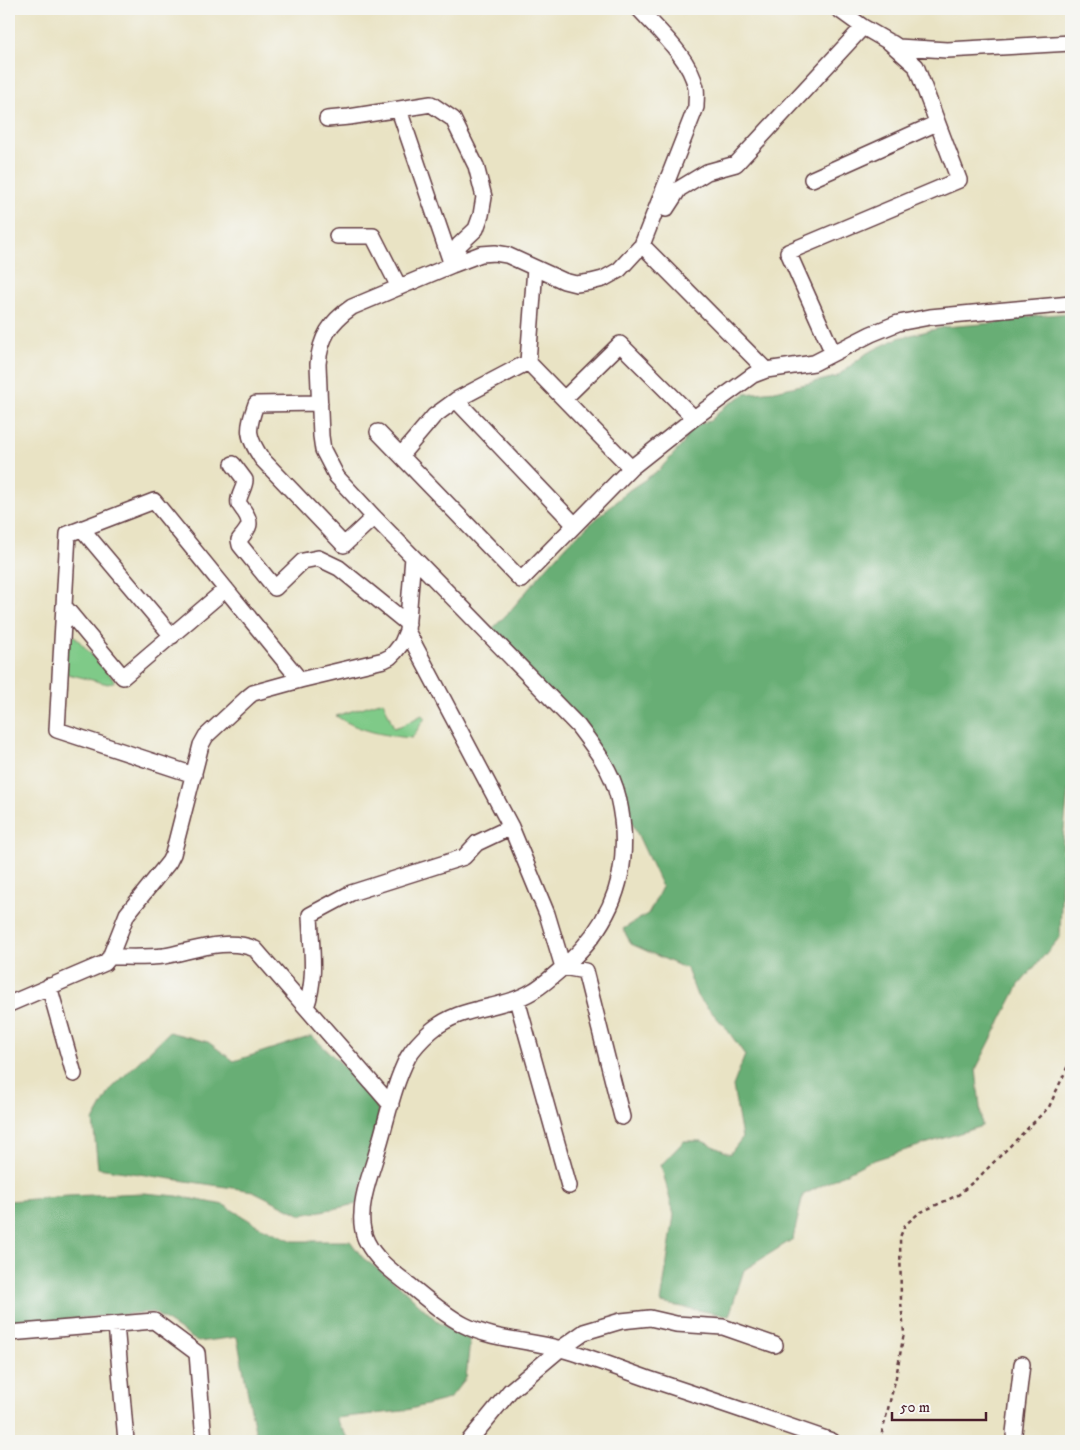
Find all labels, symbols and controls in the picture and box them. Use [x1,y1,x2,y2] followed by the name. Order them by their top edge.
[892,1390,986,1422] scale bar
[900,1398,930,1417] text: 50 m

